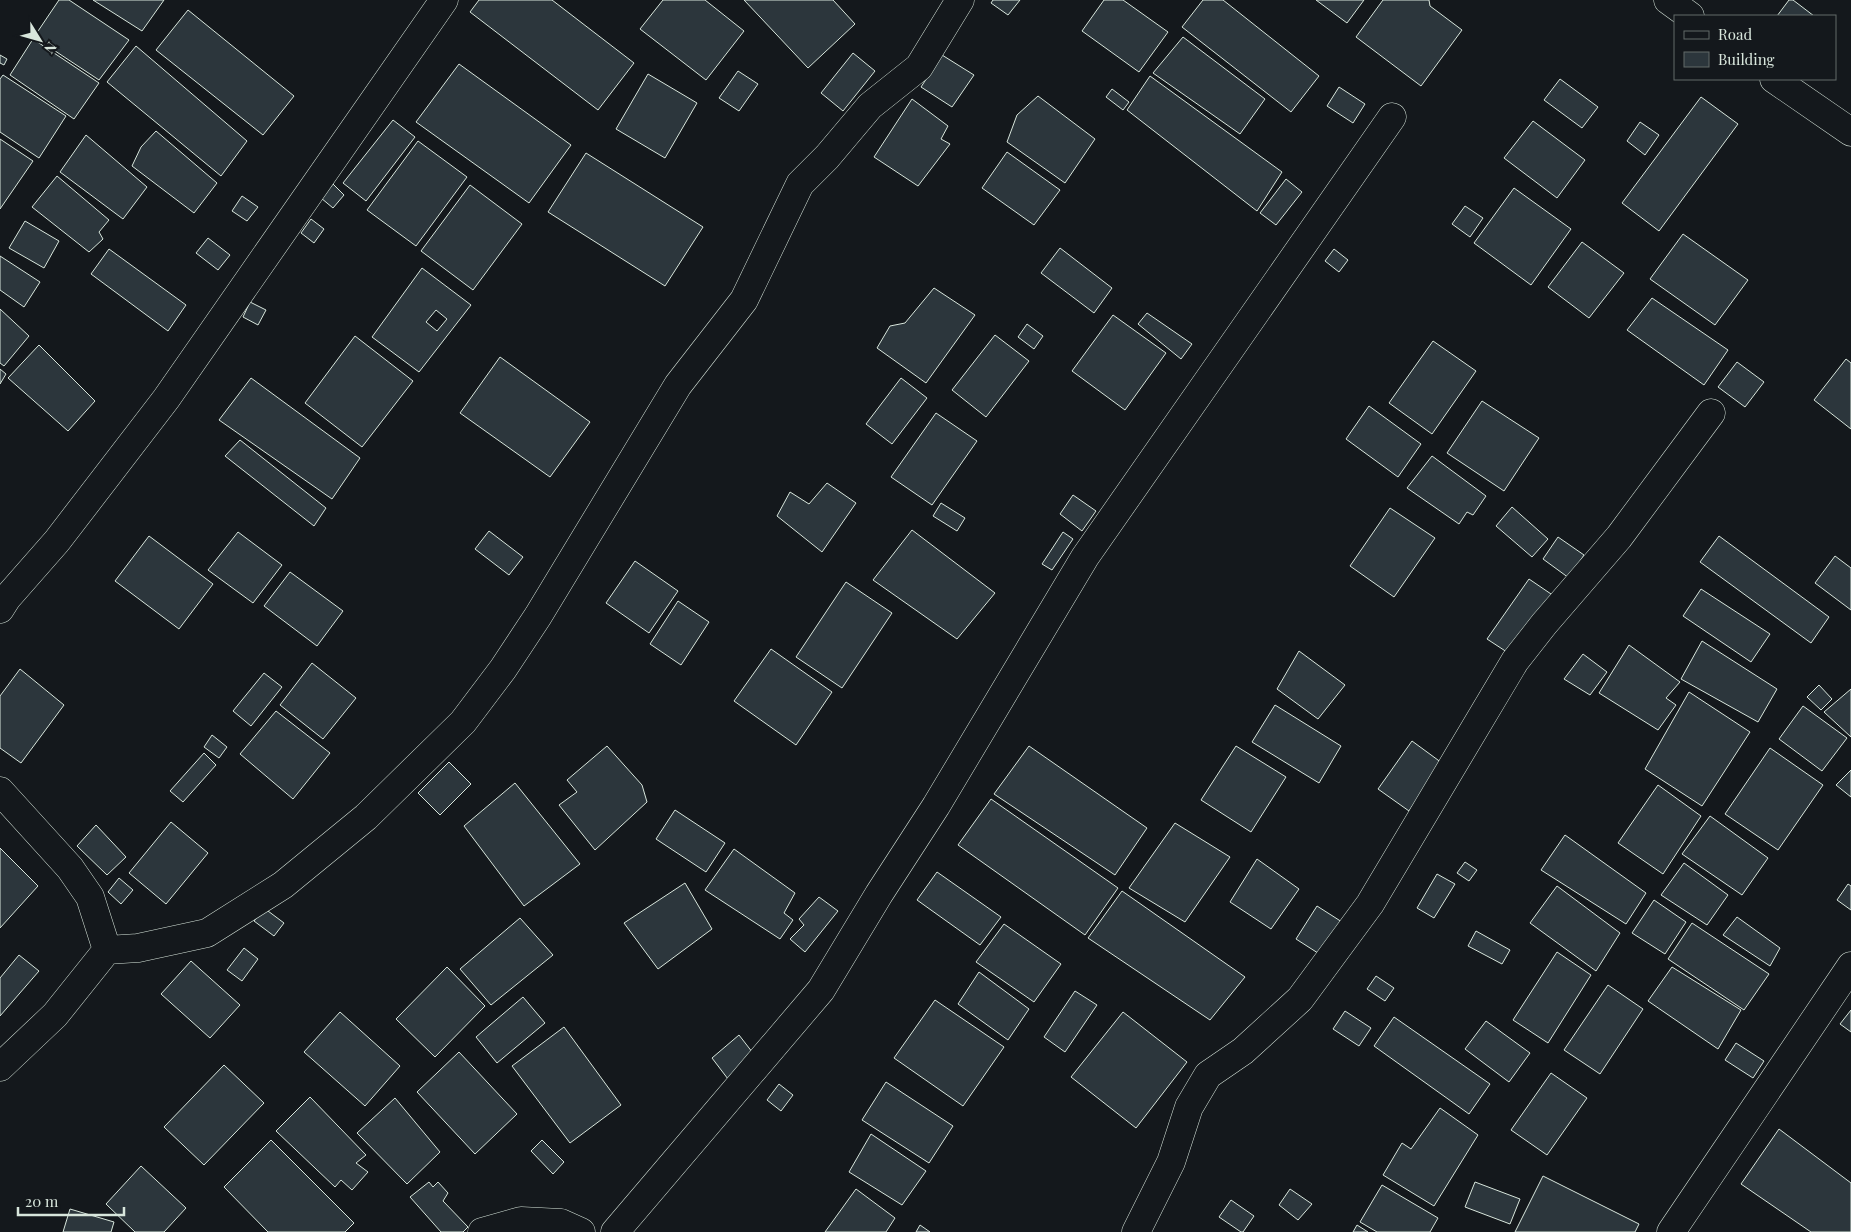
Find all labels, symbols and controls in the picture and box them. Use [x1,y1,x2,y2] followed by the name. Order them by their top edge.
[15,15,65,65] north arrow
[1674,15,1836,80] legend
[1718,24,1752,44] text: Road
[40,38,61,58] text: N
[1718,49,1775,69] text: Building
[18,1184,124,1216] scale bar
[25,1191,59,1211] text: 20 m

